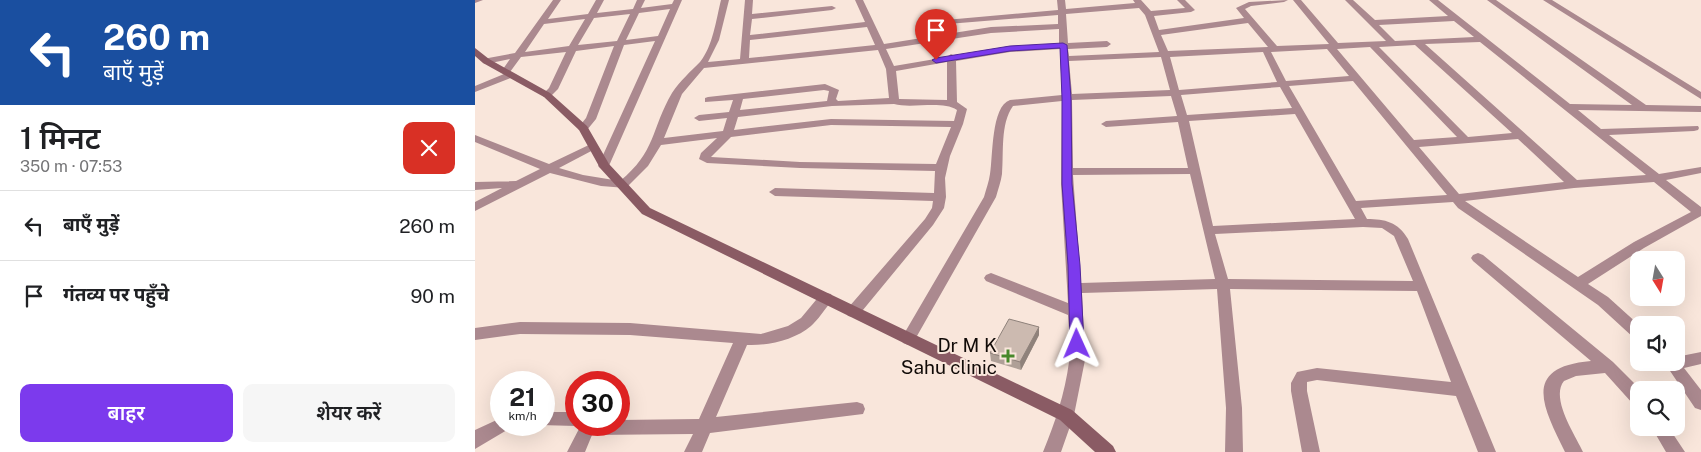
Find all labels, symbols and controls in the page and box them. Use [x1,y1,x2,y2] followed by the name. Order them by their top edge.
[915,9,957,60] pin
[922,16,950,44] icon: arrive
[103,17,210,58] text: 260 m
[20,20,85,85] icon: left
[103,59,164,85] text: बाएँ मुड़ें
[20,120,100,156] text: 1 मिनट
[403,122,455,174] button: close
[20,157,122,176] text: 350 m · 07:53
[20,212,48,240] icon: left
[63,213,119,235] text: बाएँ मुड़ें
[399,215,455,237] text: 260 m
[1630,251,1685,306] north arrow
[1630,251,1685,436] map controls
[20,282,48,310] icon: arrive
[63,283,169,305] text: गंतव्य पर पहुँचे
[411,285,455,307] text: 90 m
[1630,316,1685,371] button: sound
[1050,317,1102,369] position arrow
[901,334,997,378] place label: Dr M K Sahu clinic
[1001,349,1015,363] marker: Dr M K Sahu clinic
[565,371,630,436] speed limit sign: 30
[1630,381,1685,436] button: search
[509,382,536,412] text: 21
[20,384,233,442] button: बाहर
[243,384,455,442] button: शेयर करें
[508,409,537,423] text: km/h

